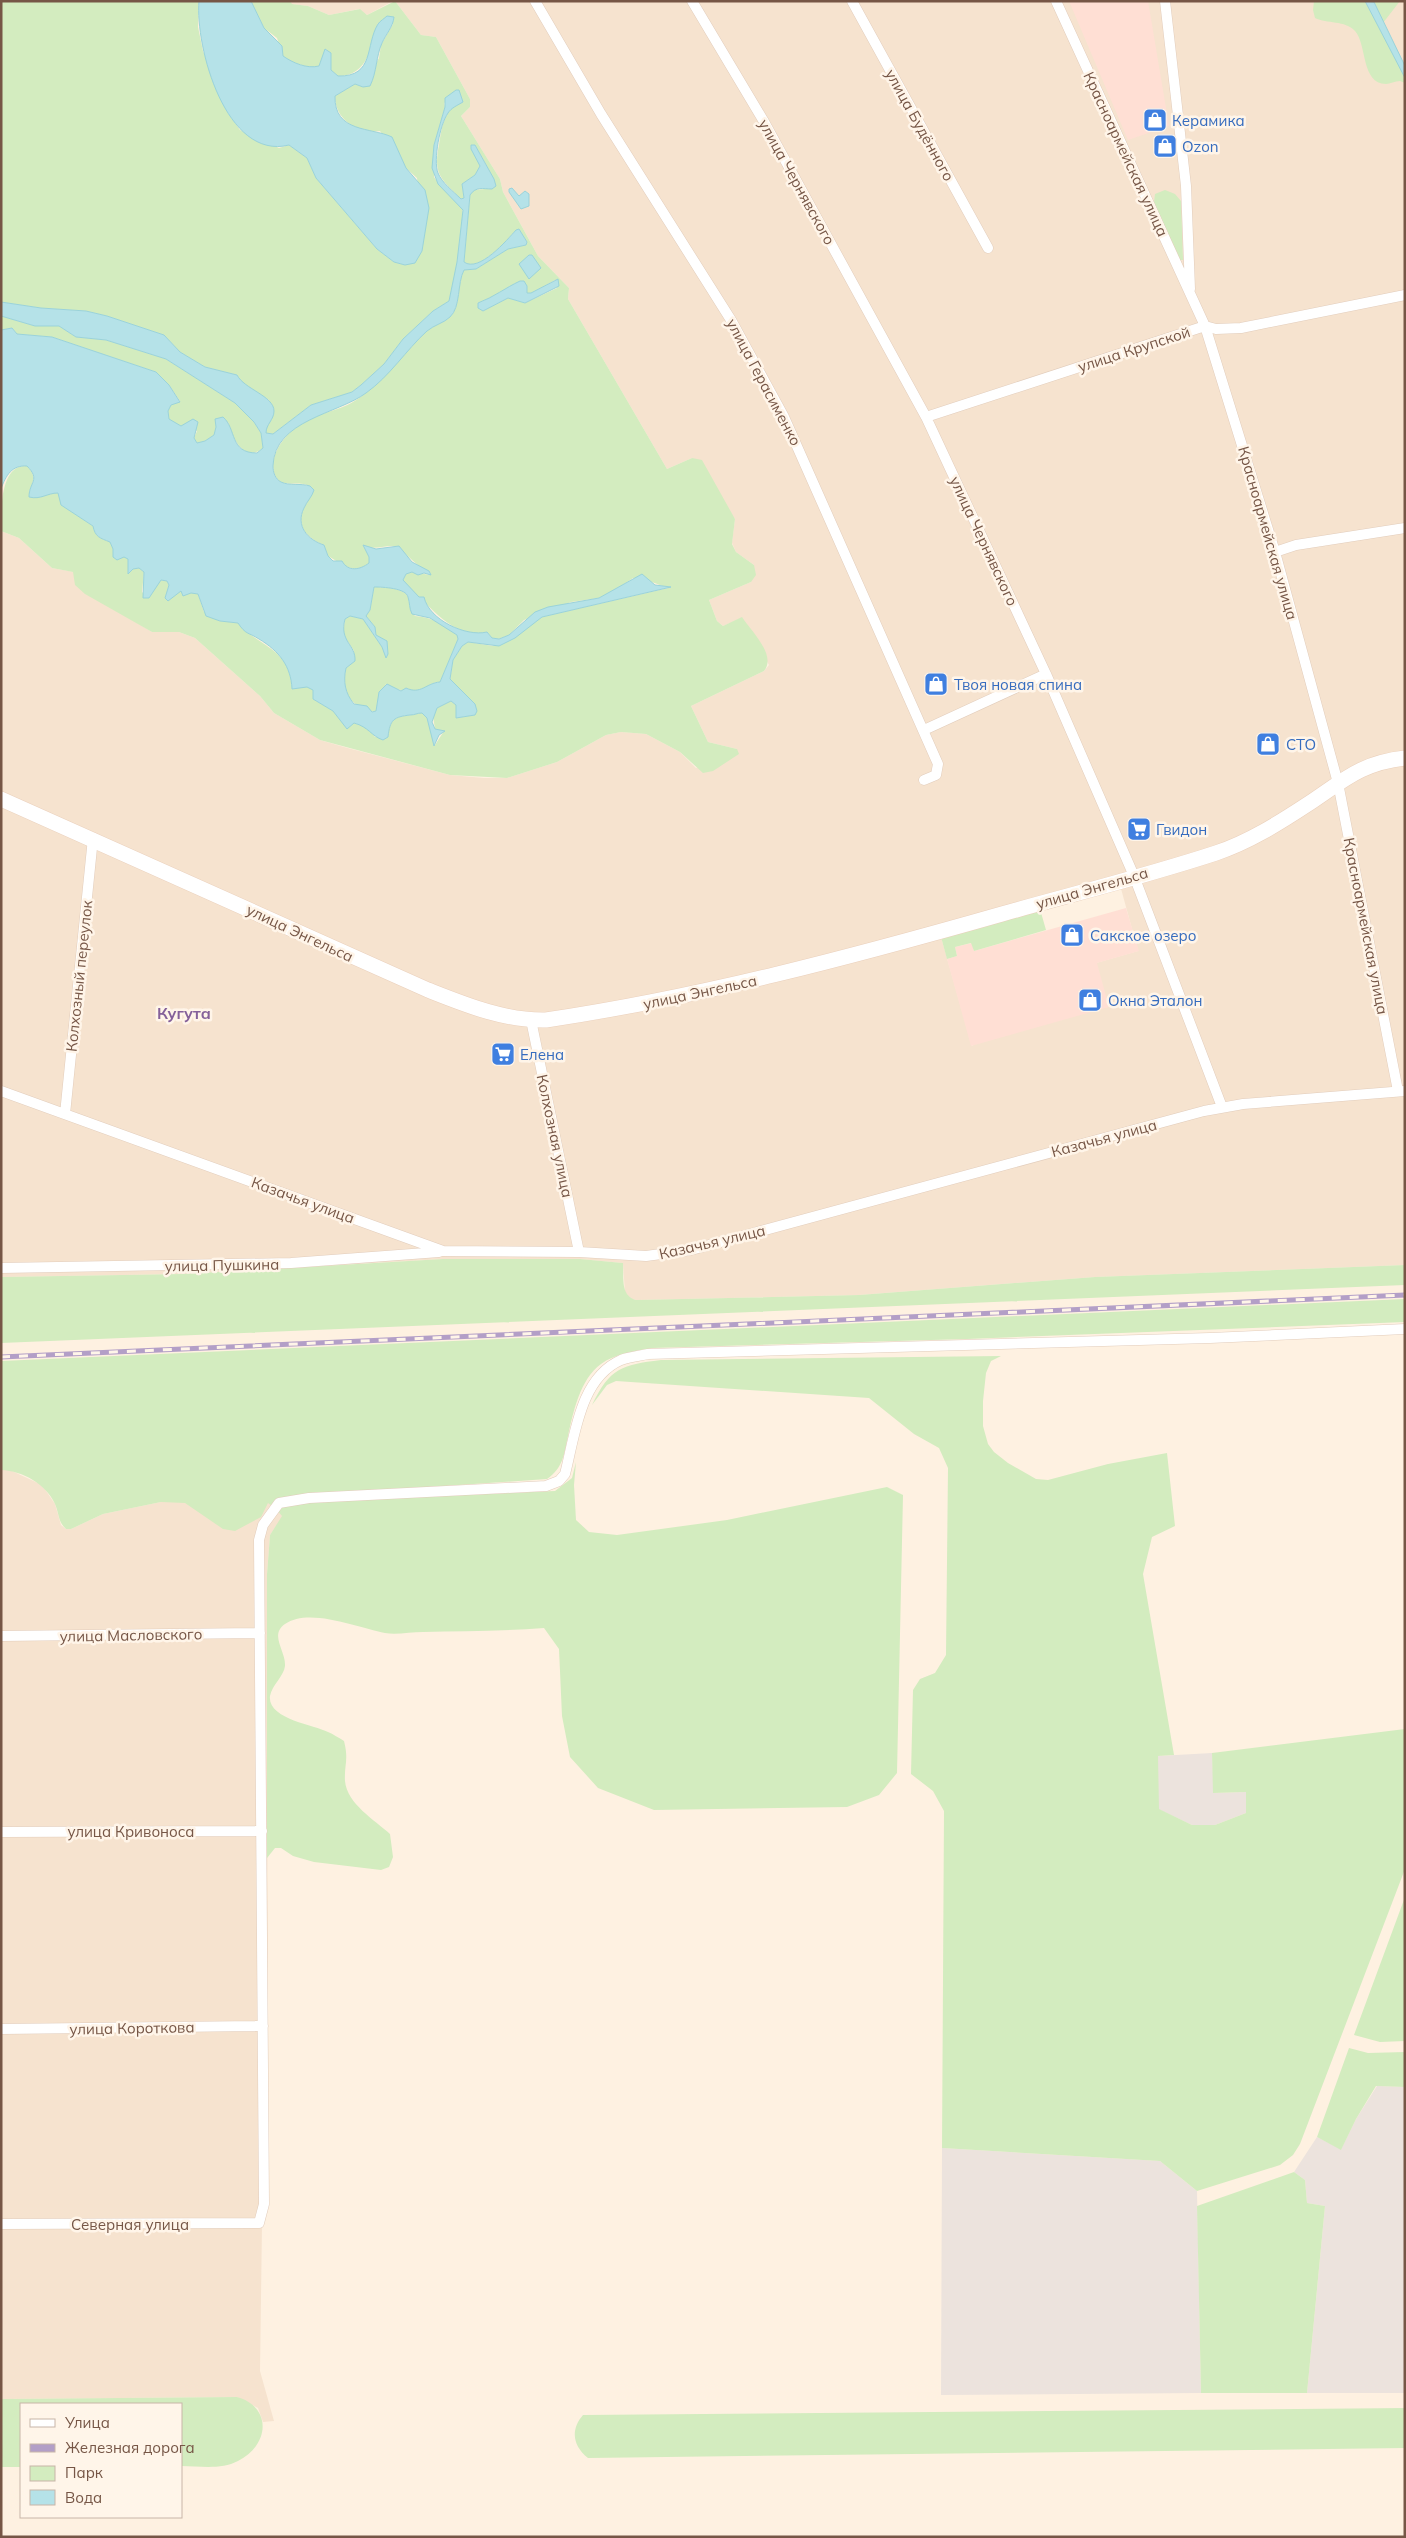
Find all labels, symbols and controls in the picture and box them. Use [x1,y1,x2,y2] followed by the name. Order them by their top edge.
[881,66,959,184] street label: улица Будённого
[1079,69,1173,239] street label: Красноармейская улица
[1142,107,1168,133] shop icon: Керамика
[1172,111,1245,130] place label: Керамика
[755,116,839,248] street label: улица Чернявского
[1152,133,1178,159] shop icon: Ozon
[1182,137,1219,156] place label: Ozon
[722,315,806,449] street label: улица Герасименко
[1075,322,1193,376] street label: улица Крупской
[1234,444,1302,622] street label: Красноармейская улица
[946,473,1022,609] street label: улица Чернявского
[923,671,949,697] shop icon: Твоя новая спина
[954,675,1082,694] place label: Твоя новая спина
[1255,731,1281,757] shop icon: СТО
[1286,735,1316,754] place label: СТО
[1126,816,1152,842] supermarket icon: Гвидон
[1156,820,1207,839] place label: Гвидон
[1340,836,1392,1016] street label: Красноармейская улица
[1034,863,1150,913] street label: улица Энгельса
[62,898,97,1053] street label: Колхозный переулок
[244,900,356,966] street label: улица Энгельса
[1059,922,1085,948] shop icon: Сакское озеро
[1090,926,1196,945] place label: Сакское озеро
[641,971,759,1013] street label: улица Энгельса
[1077,987,1103,1013] shop icon: Окна Эталон
[1108,991,1203,1010] place label: Окна Эталон
[157,1003,211,1023] district label: Кугута
[490,1041,516,1067] supermarket icon: Елена
[520,1045,564,1064] place label: Елена
[533,1073,577,1199] street label: Колхозная улица
[1049,1115,1159,1161] street label: Казачья улица
[249,1173,357,1227] street label: Казачья улица
[657,1221,767,1263] street label: Казачья улица
[165,1255,279,1275] street label: улица Пушкина
[59,1624,203,1646] street label: улица Масловского
[67,1822,195,1841] street label: улица Кривоноса
[69,2017,195,2039] street label: улица Короткова
[71,2215,189,2234] street label: Северная улица
[20,2403,182,2518] legend
[64,2413,110,2432] text: Улица
[65,2438,195,2457] text: Железная дорога
[65,2463,104,2482] text: Парк
[65,2488,102,2507] text: Вода

